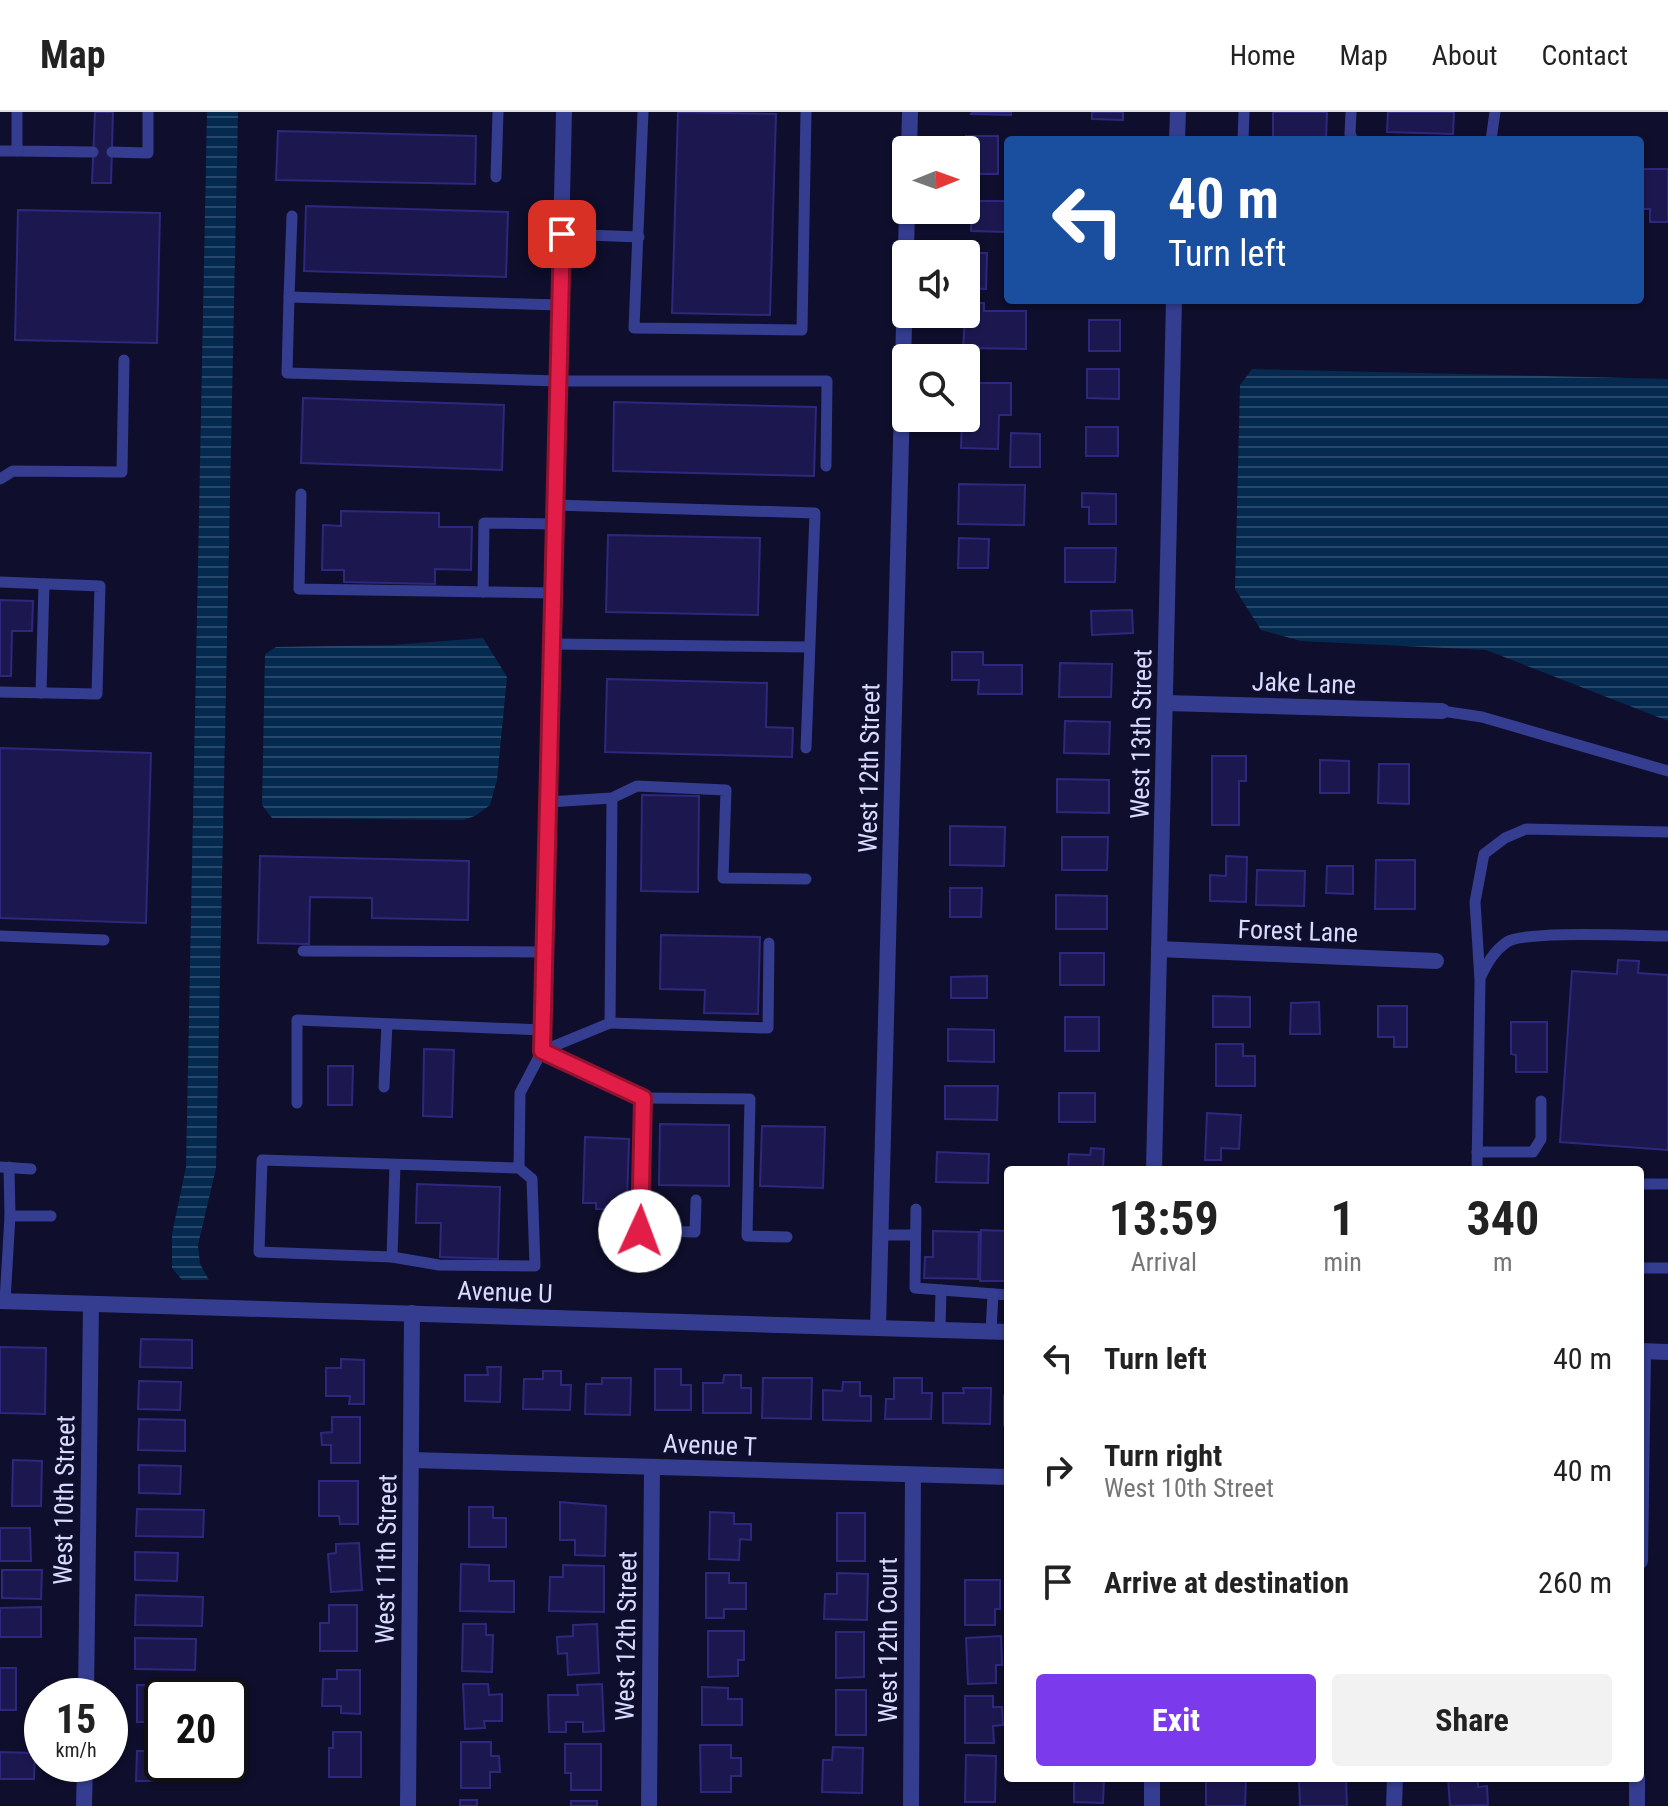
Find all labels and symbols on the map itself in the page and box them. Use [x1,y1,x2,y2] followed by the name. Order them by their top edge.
[892,136,980,224] north arrow
[528,200,596,268] pin
[1125,649,1157,819] street label: West 13th Street
[1251,666,1357,700] street label: Jake Lane
[853,683,885,853] street label: West 12th Street
[1237,914,1359,948] street label: Forest Lane
[598,1189,682,1273] position arrow
[457,1275,553,1309] street label: Avenue U
[48,1415,80,1585] street label: West 10th Street
[663,1428,757,1462] street label: Avenue T
[370,1474,402,1644] street label: West 11th Street
[610,1551,642,1721] street label: West 12th Street
[873,1557,903,1723] street label: West 12th Court
[144,1678,248,1782] speed limit sign: 20

